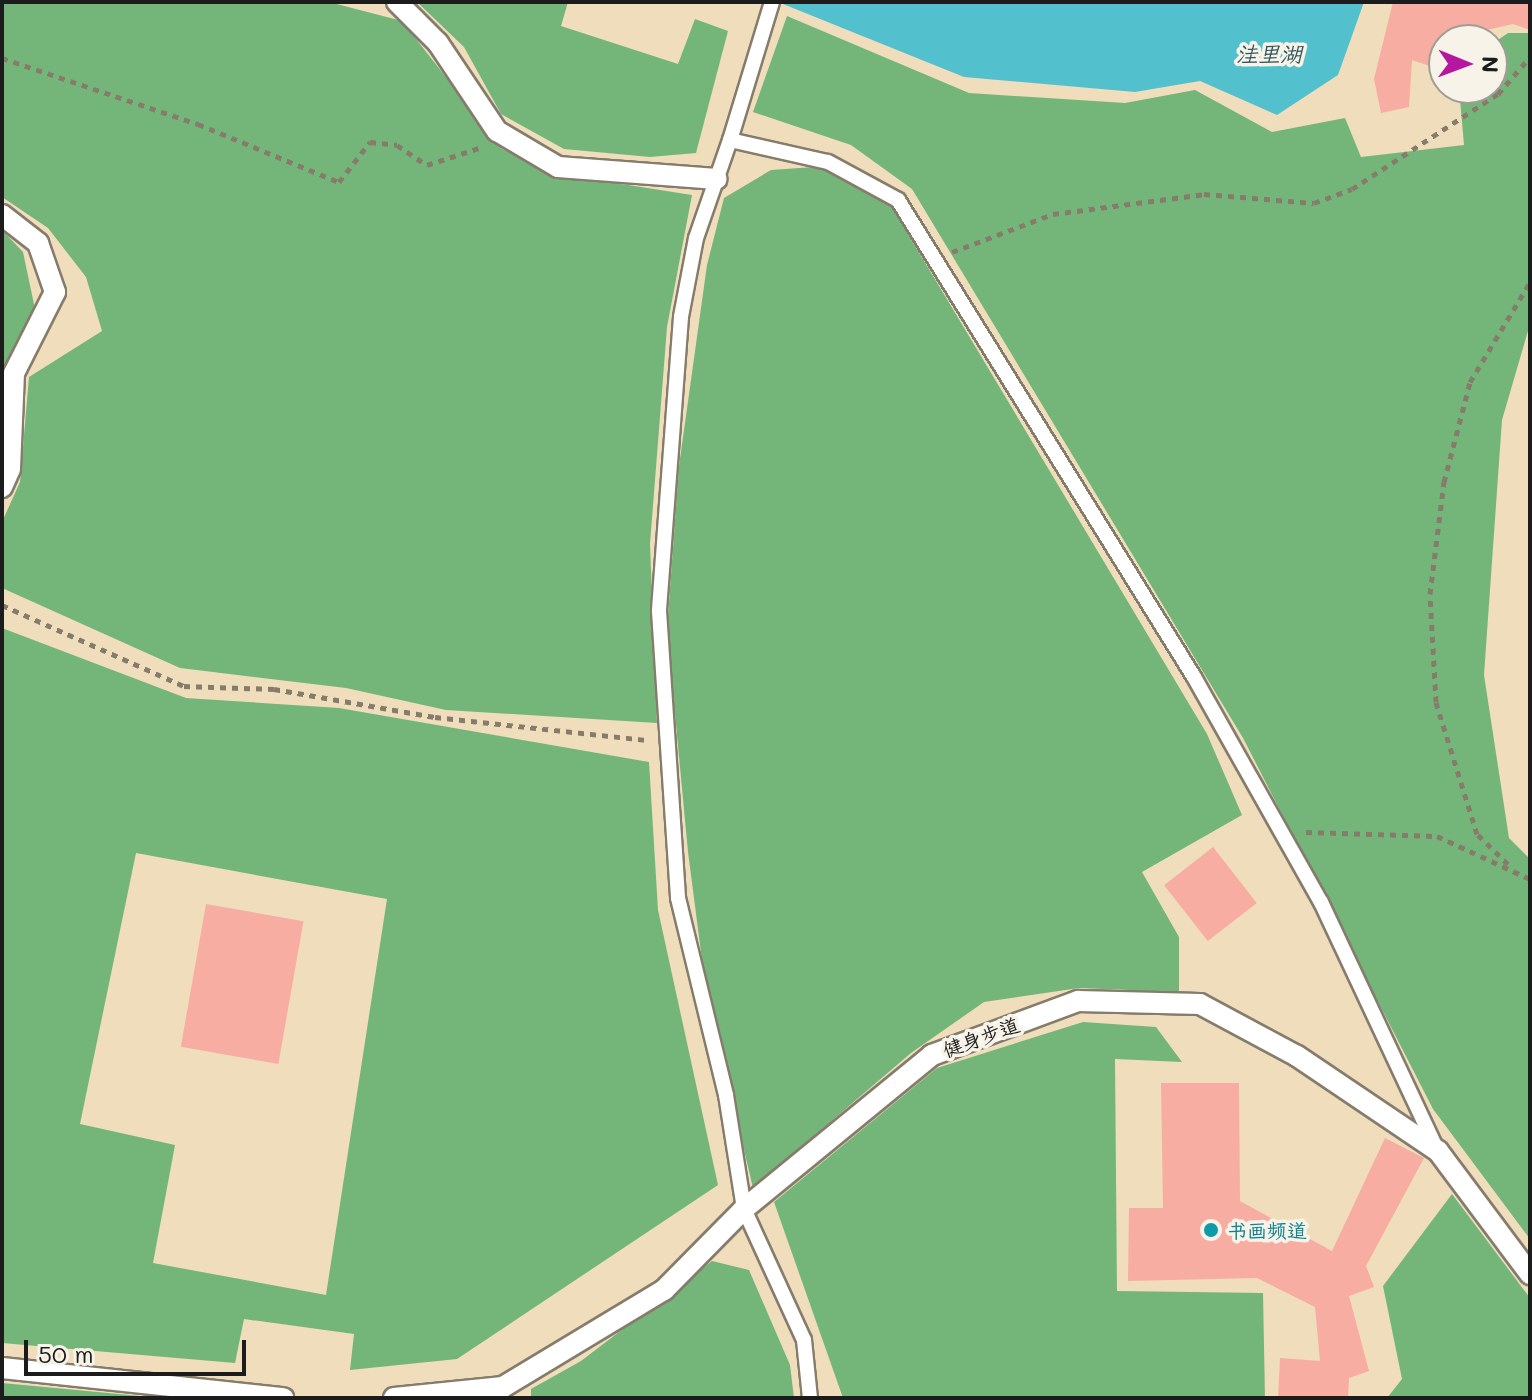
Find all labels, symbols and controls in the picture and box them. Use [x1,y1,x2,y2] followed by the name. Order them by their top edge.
[1428,24,1508,104] north arrow
[1236,41,1302,67] water label: 洼里湖
[1476,56,1505,73] text: N
[939,1012,1023,1062] street label: 健身步道
[1227,1218,1307,1242] place label: 书画频道
[1202,1221,1220,1239] marker: 书画频道
[28,1324,250,1374] scale bar
[38,1338,94,1369] text: 50 m

